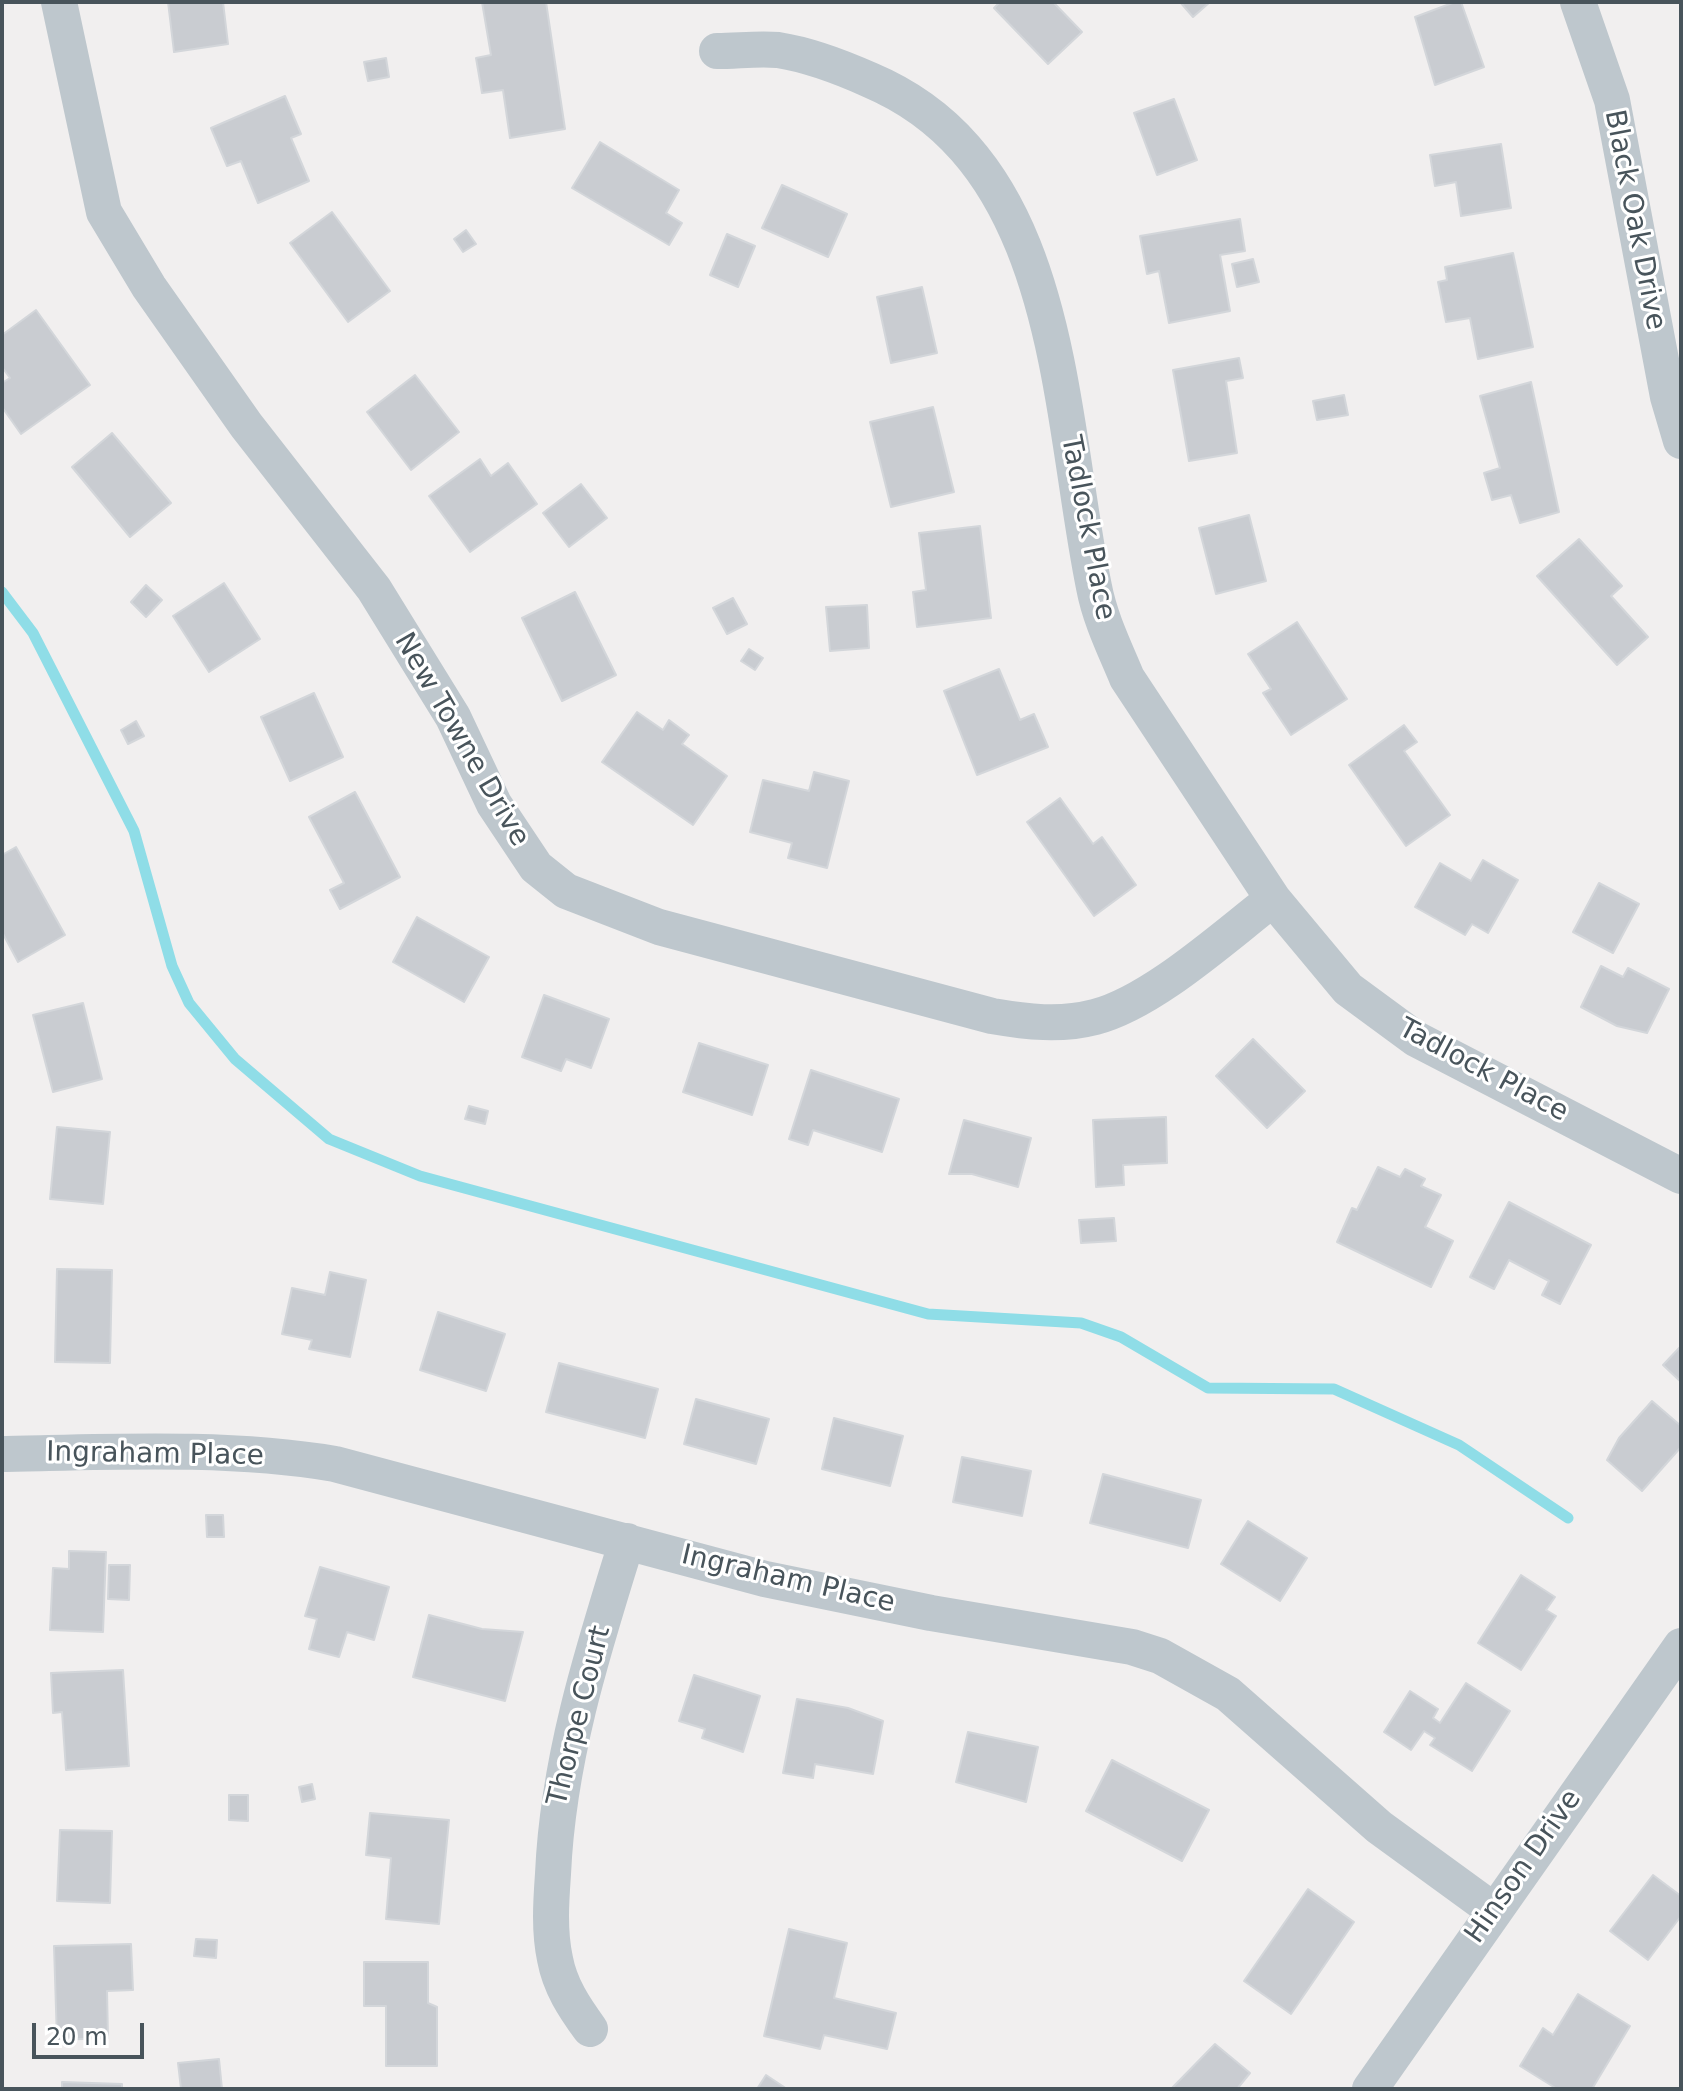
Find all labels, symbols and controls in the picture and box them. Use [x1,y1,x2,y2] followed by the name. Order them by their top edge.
[1596,107,1672,333] street label: Black Oak Drive
[1053,433,1121,623] street label: Tadlock Place
[386,627,536,853] street label: New Towne Drive
[1392,1012,1574,1130] street label: Tadlock Place
[46,1436,264,1474] street label: Ingraham Place
[678,1539,898,1621] street label: Ingraham Place
[541,1623,619,1809] street label: Thorpe Court
[1459,1784,1589,1950] street label: Hinson Drive
[36,2007,148,2057] scale bar
[46,2023,108,2051] text: 20 m

